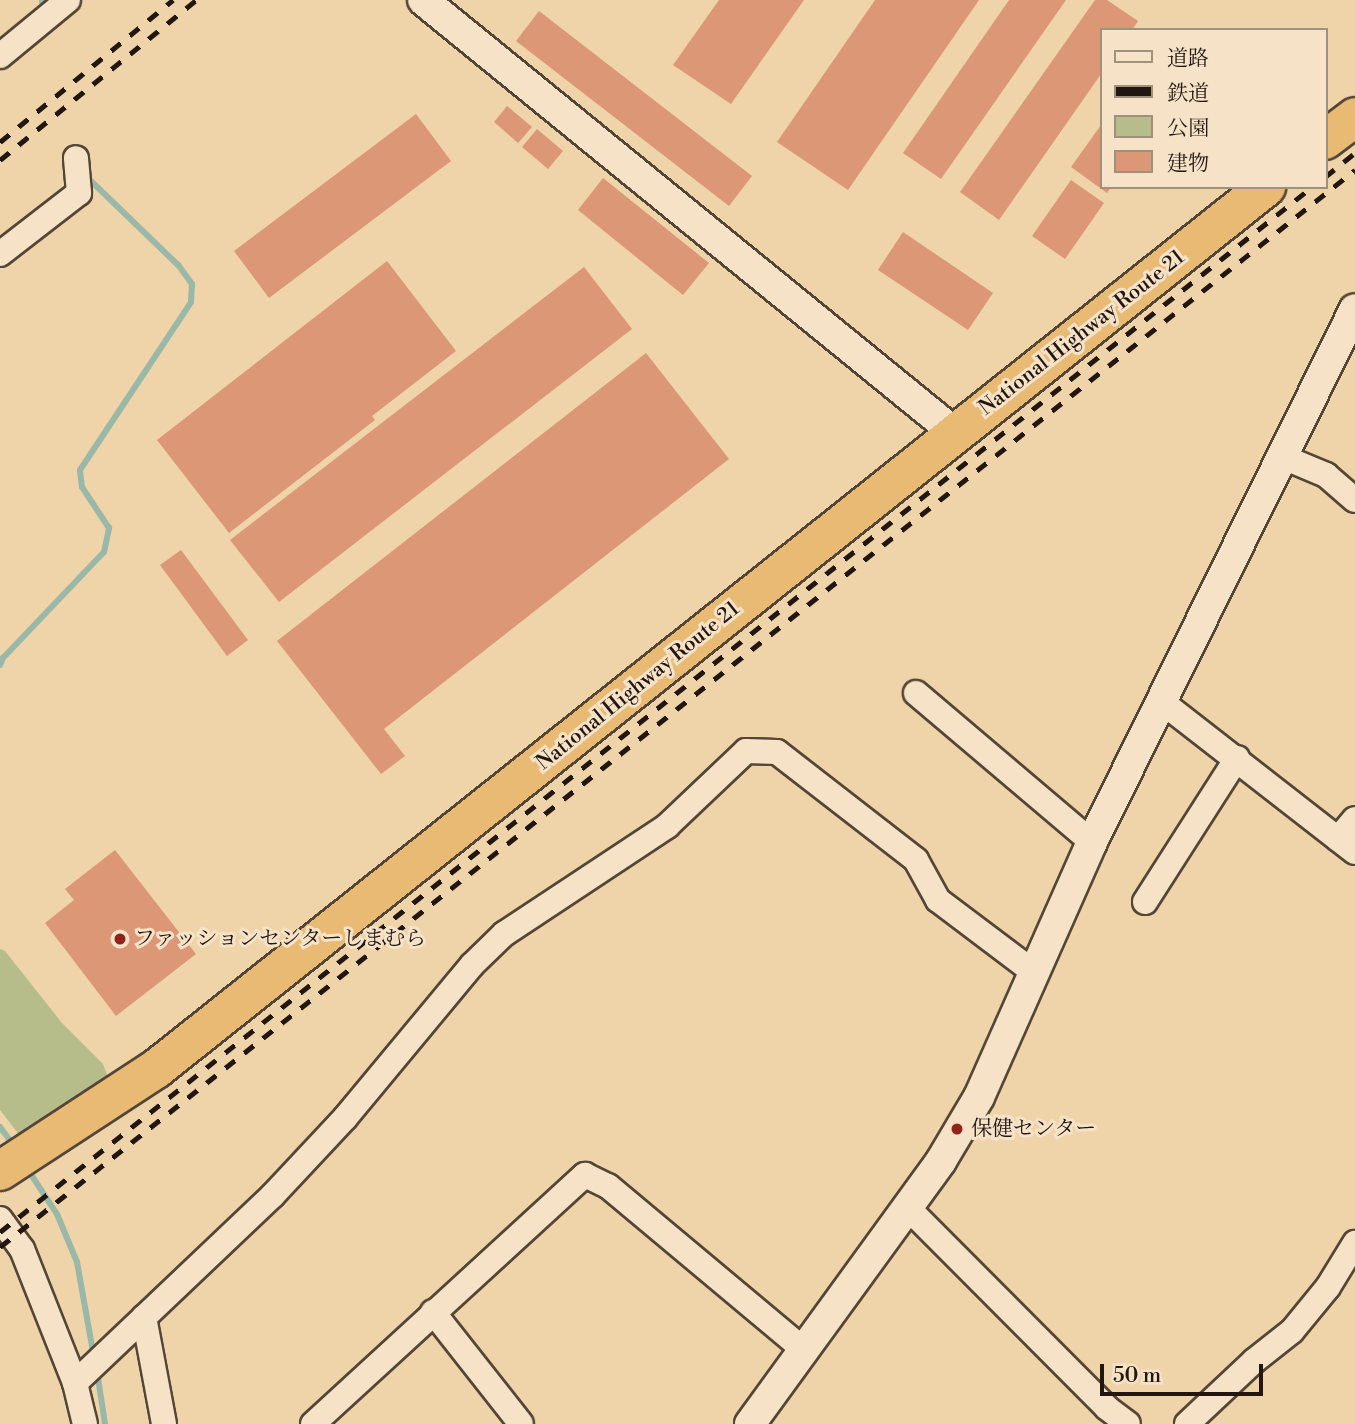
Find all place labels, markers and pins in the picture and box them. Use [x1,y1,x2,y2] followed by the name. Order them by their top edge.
[134,926,428,952] place label: ファッションセンターしまむら
[112,931,128,947] marker: ファッションセンターしまむら
[971,1116,1097,1142] place label: 保健センター
[949,1121,965,1137] marker: 保健センター

